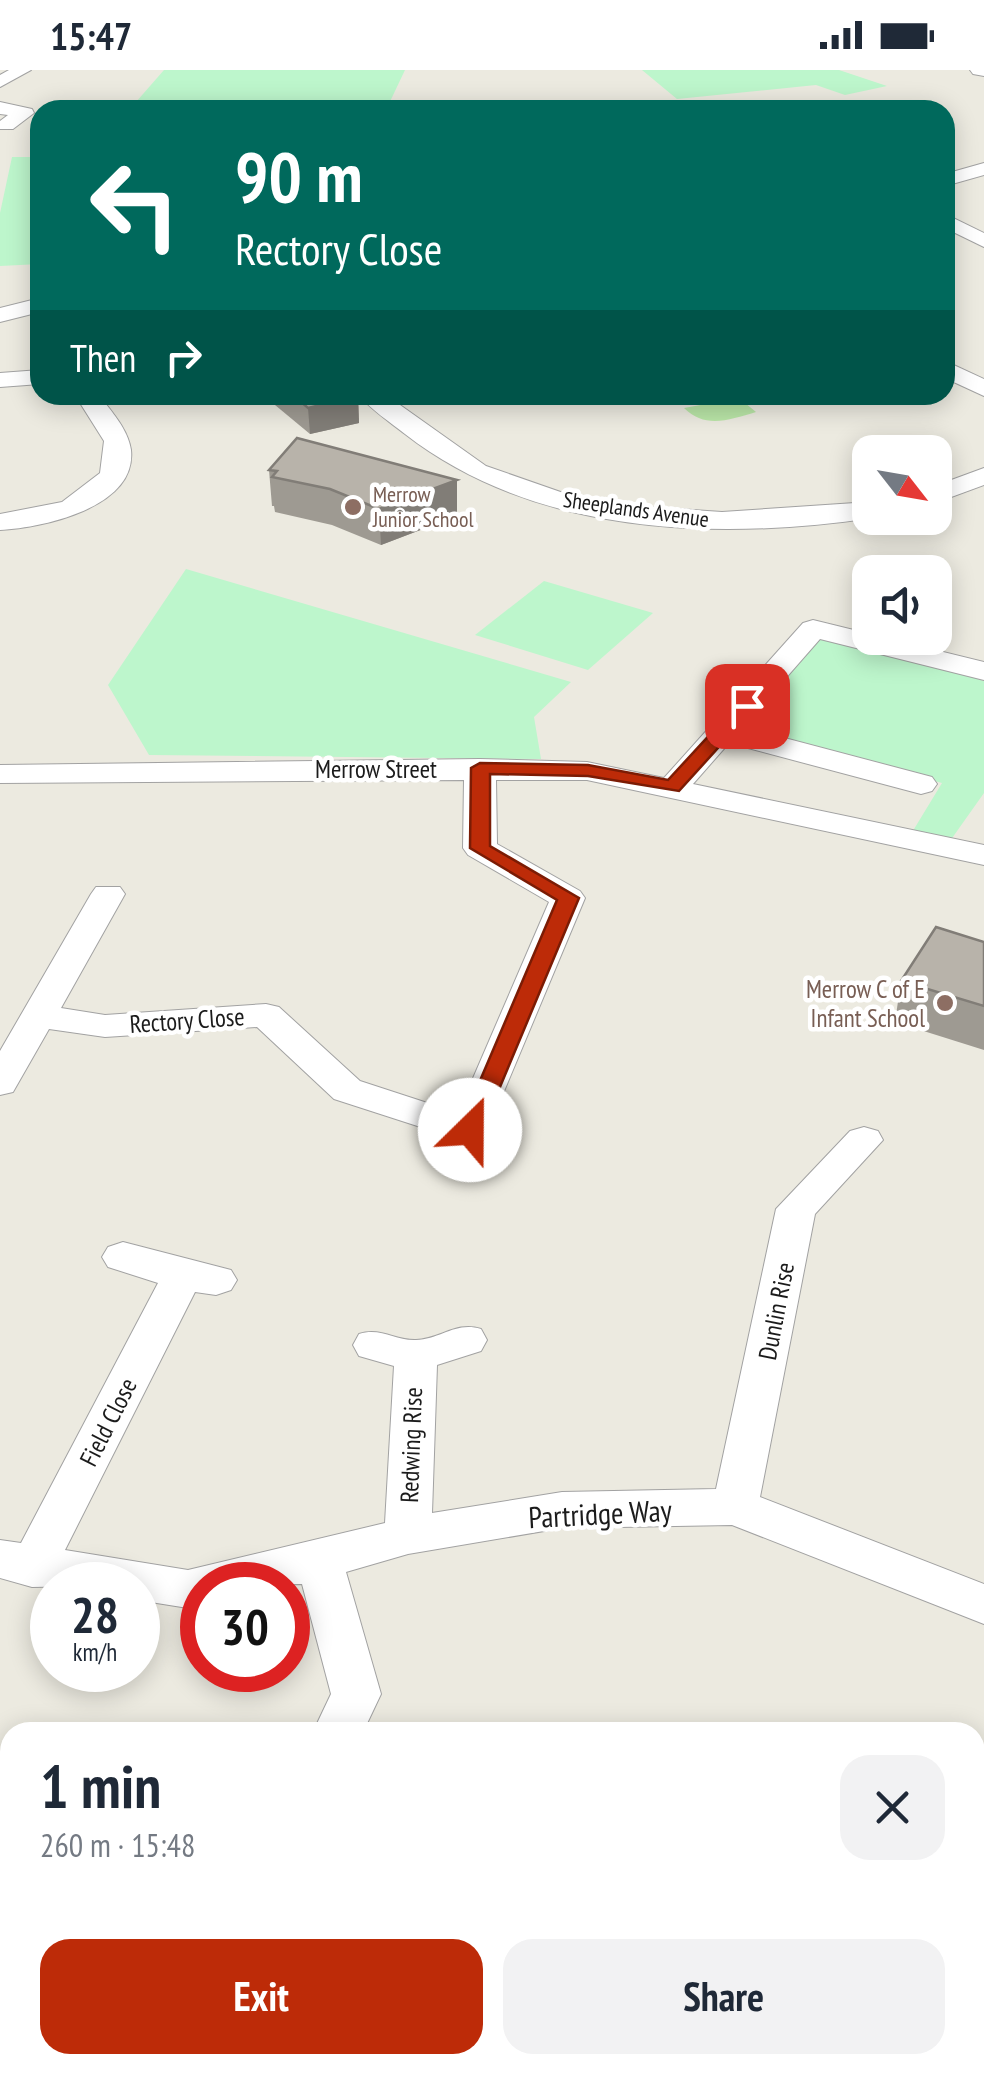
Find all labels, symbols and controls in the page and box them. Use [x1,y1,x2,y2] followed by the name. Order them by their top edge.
[50,11,132,60] text: 15:47
[235,131,363,221] text: 90 m
[70,140,200,270] icon: left
[235,219,442,277] text: Rectory Close
[156,330,211,385] icon: right
[70,333,136,382] text: Then
[852,435,952,535] north arrow
[852,435,952,655] map controls
[372,480,474,533] place label: Merrow Junior School
[561,485,711,533] street label: Sheeplands Avenue
[342,496,364,518] marker: Merrow Junior School
[852,555,952,655] button: sound
[705,664,790,749] pin
[720,679,775,734] icon: arrive
[315,753,437,785] street label: Merrow Street
[806,973,925,1034] place label: Merrow C of E Infant School
[934,992,956,1014] marker: Merrow C of E Infant School
[128,1000,246,1040] street label: Rectory Close
[418,1078,522,1182] position arrow
[751,1260,801,1362] street label: Dunlin Rise
[72,1372,144,1472] street label: Field Close
[393,1387,429,1503] street label: Redwing Rise
[527,1490,673,1536] street label: Partridge Way
[180,1562,310,1692] speed limit sign: 30
[71,1582,119,1647] text: 28
[73,1636,117,1668] text: km/h
[40,1747,161,1825] text: 1 min
[840,1755,945,1860] button: close
[40,1824,195,1866] text: 260 m · 15:48
[40,1939,483,2054] button: Exit
[503,1939,945,2054] button: Share

